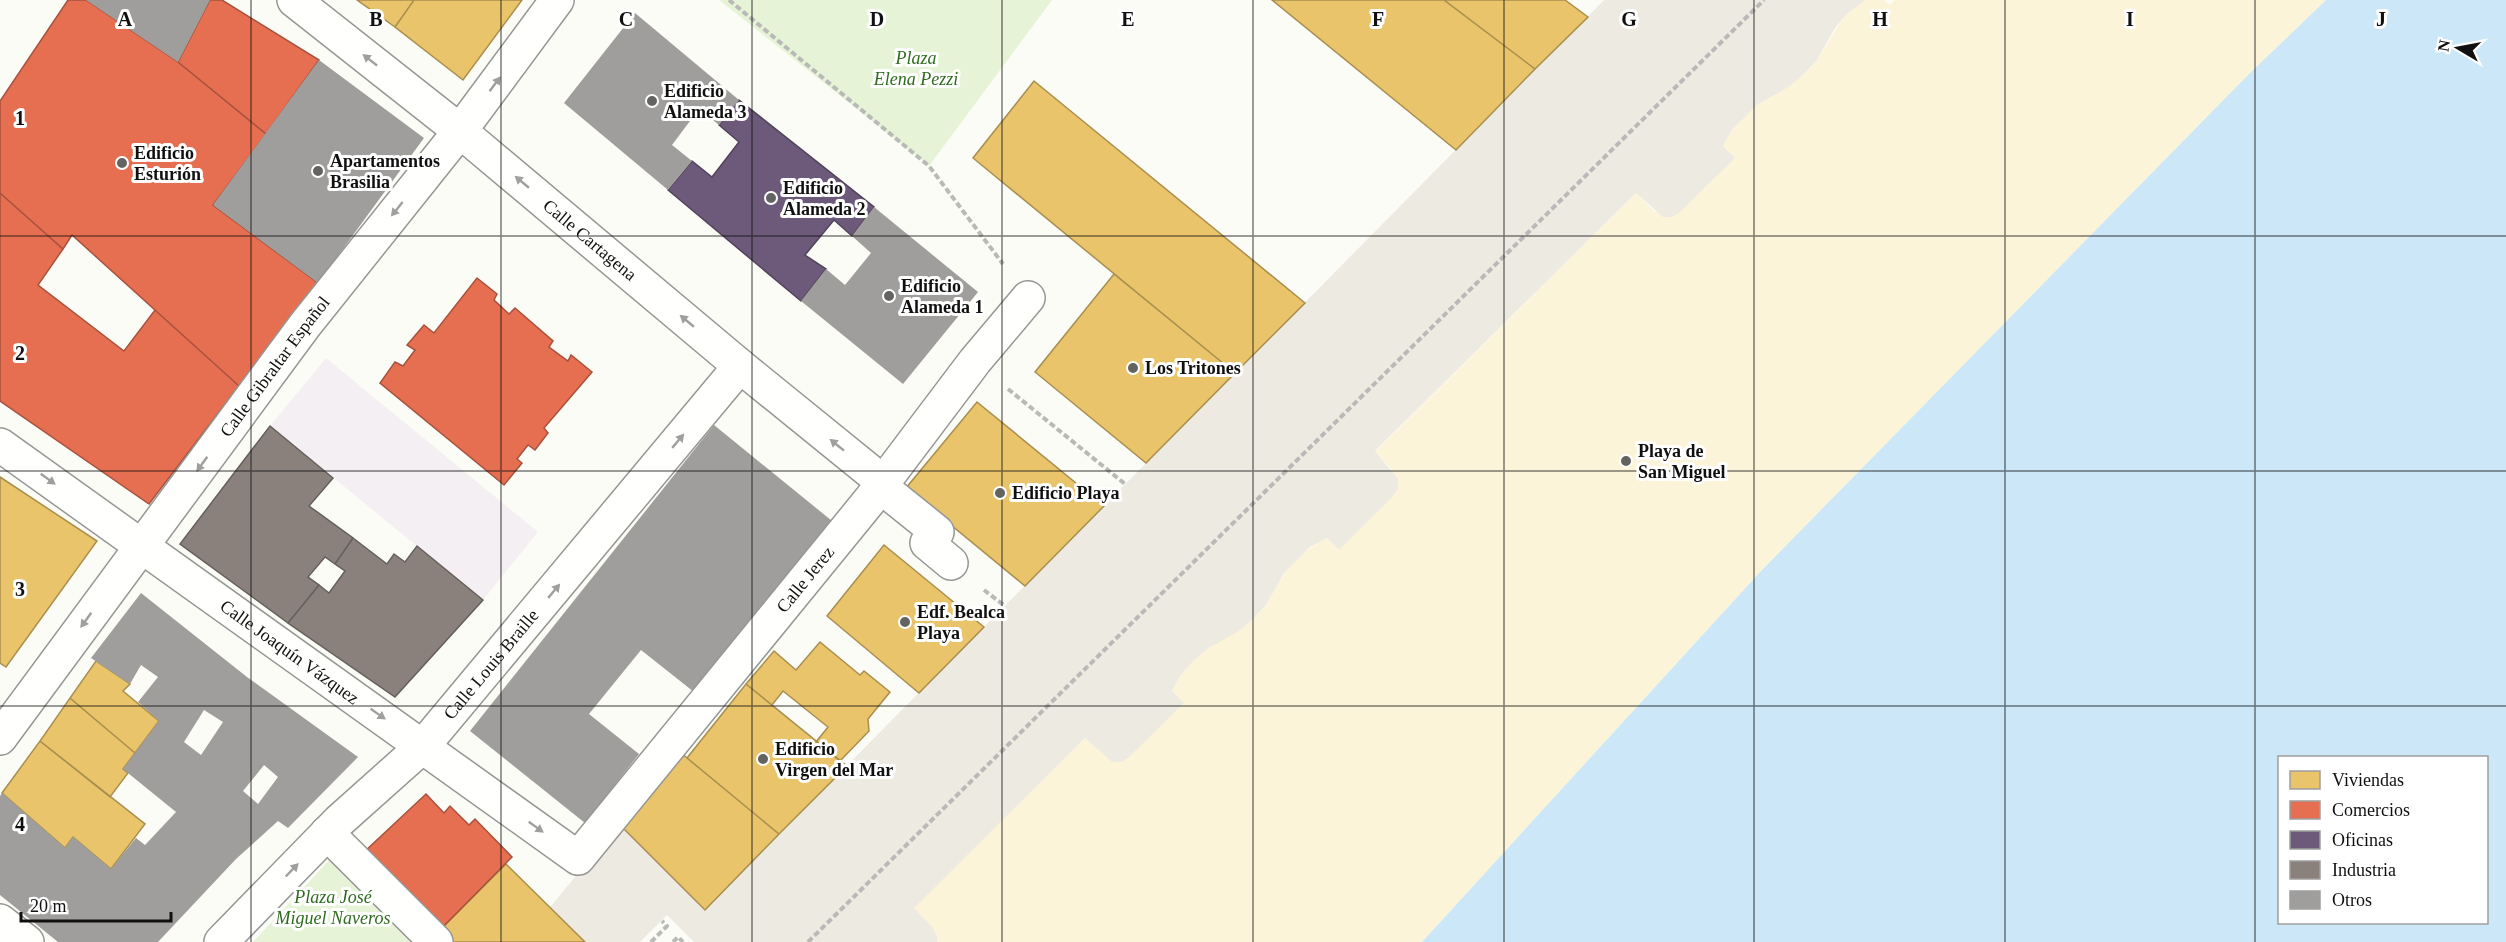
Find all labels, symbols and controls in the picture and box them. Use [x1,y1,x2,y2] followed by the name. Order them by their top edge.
[118,8,133,30] text: A
[369,8,383,30] text: B
[619,8,633,30] text: C
[870,8,884,30] text: D
[1121,8,1135,30] text: E
[1372,8,1384,30] text: F
[1621,8,1637,30] text: G
[1872,8,1888,30] text: H
[2126,8,2134,30] text: I
[2376,8,2386,30] text: J
[2428,18,2488,78] north arrow
[2434,38,2453,53] text: N
[873,48,958,89] park label: Plaza Elena Pezzi
[362,53,378,66] one-way arrow
[489,76,501,91] one-way arrow
[664,81,747,122] place label: Edificio Alameda 3
[645,94,659,108] marker: Edificio Alameda 3
[15,107,25,129] text: 1
[134,143,201,184] place label: Edificio Esturión
[330,151,440,192] place label: Apartamentos Brasilia
[115,156,129,170] marker: Edificio Esturión
[311,164,325,178] marker: Apartamentos Brasilia
[515,176,530,189] one-way arrow
[783,178,866,219] place label: Edificio Alameda 2
[764,191,778,205] marker: Edificio Alameda 2
[539,195,641,285] street label: Calle Cartagena
[391,201,404,217] one-way arrow
[901,276,984,317] place label: Edificio Alameda 1
[882,289,896,303] marker: Edificio Alameda 1
[216,292,334,441] street label: Calle Gibraltar Español
[679,315,695,328] one-way arrow
[15,342,25,364] text: 2
[1145,358,1241,378] place label: Los Tritones
[1126,361,1140,375] marker: Los Tritones
[672,433,685,449] one-way arrow
[829,439,845,452] one-way arrow
[1638,441,1726,482] place label: Playa de San Miguel
[1619,454,1633,468] marker: Playa de San Miguel
[196,455,208,471] one-way arrow
[39,473,55,485] one-way arrow
[1012,483,1120,503] place label: Edificio Playa
[993,486,1007,500] marker: Edificio Playa
[772,542,838,616] street label: Calle Jerez
[15,578,25,600] text: 3
[547,584,560,599] one-way arrow
[216,596,363,708] street label: Calle Joaquín Vázquez
[917,602,1005,643] place label: Edf. Bealca Playa
[440,605,543,723] street label: Calle Louis Braille
[81,613,93,628] one-way arrow
[898,615,912,629] marker: Edf. Bealca Playa
[369,708,385,720] one-way arrow
[775,739,893,780] place label: Edificio Virgen del Mar
[756,752,770,766] marker: Edificio Virgen del Mar
[2278,756,2488,924] legend
[2332,770,2404,790] text: Viviendas
[2332,800,2410,820] text: Comercios
[15,813,25,835] text: 4
[529,821,544,833] one-way arrow
[2332,830,2393,850] text: Oficinas
[2332,860,2396,880] text: Industria
[284,864,298,878] one-way arrow
[21,885,171,923] scale bar
[275,887,390,928] park label: Plaza José Miguel Naveros
[2332,890,2372,910] text: Otros
[30,896,67,916] text: 20 m

